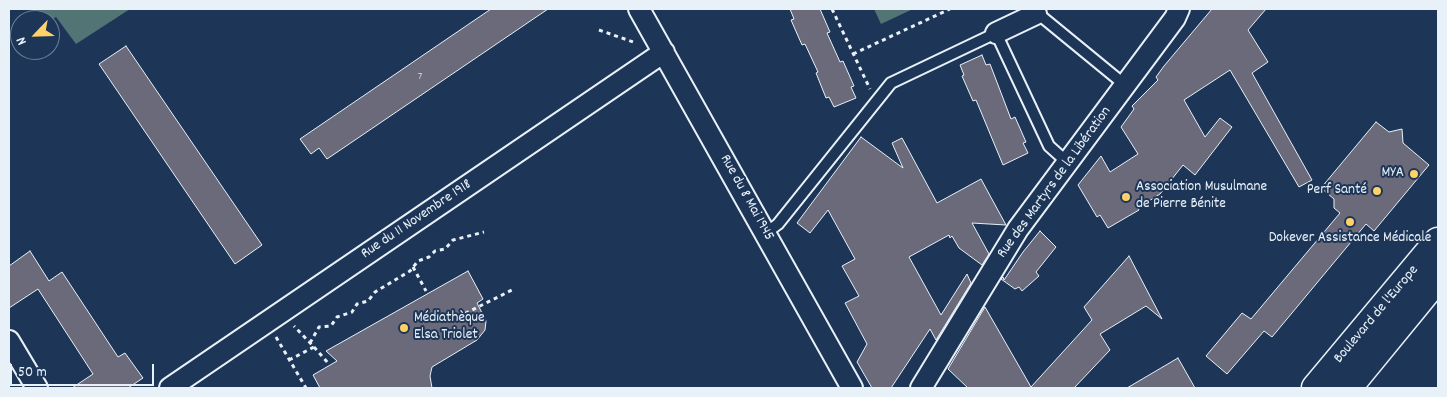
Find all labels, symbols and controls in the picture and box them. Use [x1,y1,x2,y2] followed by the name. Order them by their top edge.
[10,10,60,60] north arrow
[12,33,33,48] text: N
[418,70,422,84] house number: 7
[994,104,1116,262] street label: Rue des Martyrs de la Libération
[715,152,777,244] street label: Rue du 8 Mai 1945
[1382,165,1404,183] place label: MYA
[1408,168,1420,180] marker: MYA
[358,176,476,264] street label: Rue du 11 Novembre 1918
[1136,179,1267,214] place label: Association Musulmane de Pierre Bénite
[1307,182,1367,200] place label: Perf Santé
[1371,185,1383,197] marker: Perf Santé
[1120,191,1132,203] marker: Association Musulmane de Pierre Bénite
[1344,216,1356,228] marker: Dokever Assistance Médicale
[1269,230,1431,248] place label: Dokever Assistance Médicale
[1331,262,1423,368] street label: Boulevard de l'Europe
[414,310,485,345] place label: Médiathèque Elsa Triolet
[398,322,410,334] marker: Médiathèque Elsa Triolet
[12,354,156,386] scale bar
[18,362,47,384] text: 50 m

